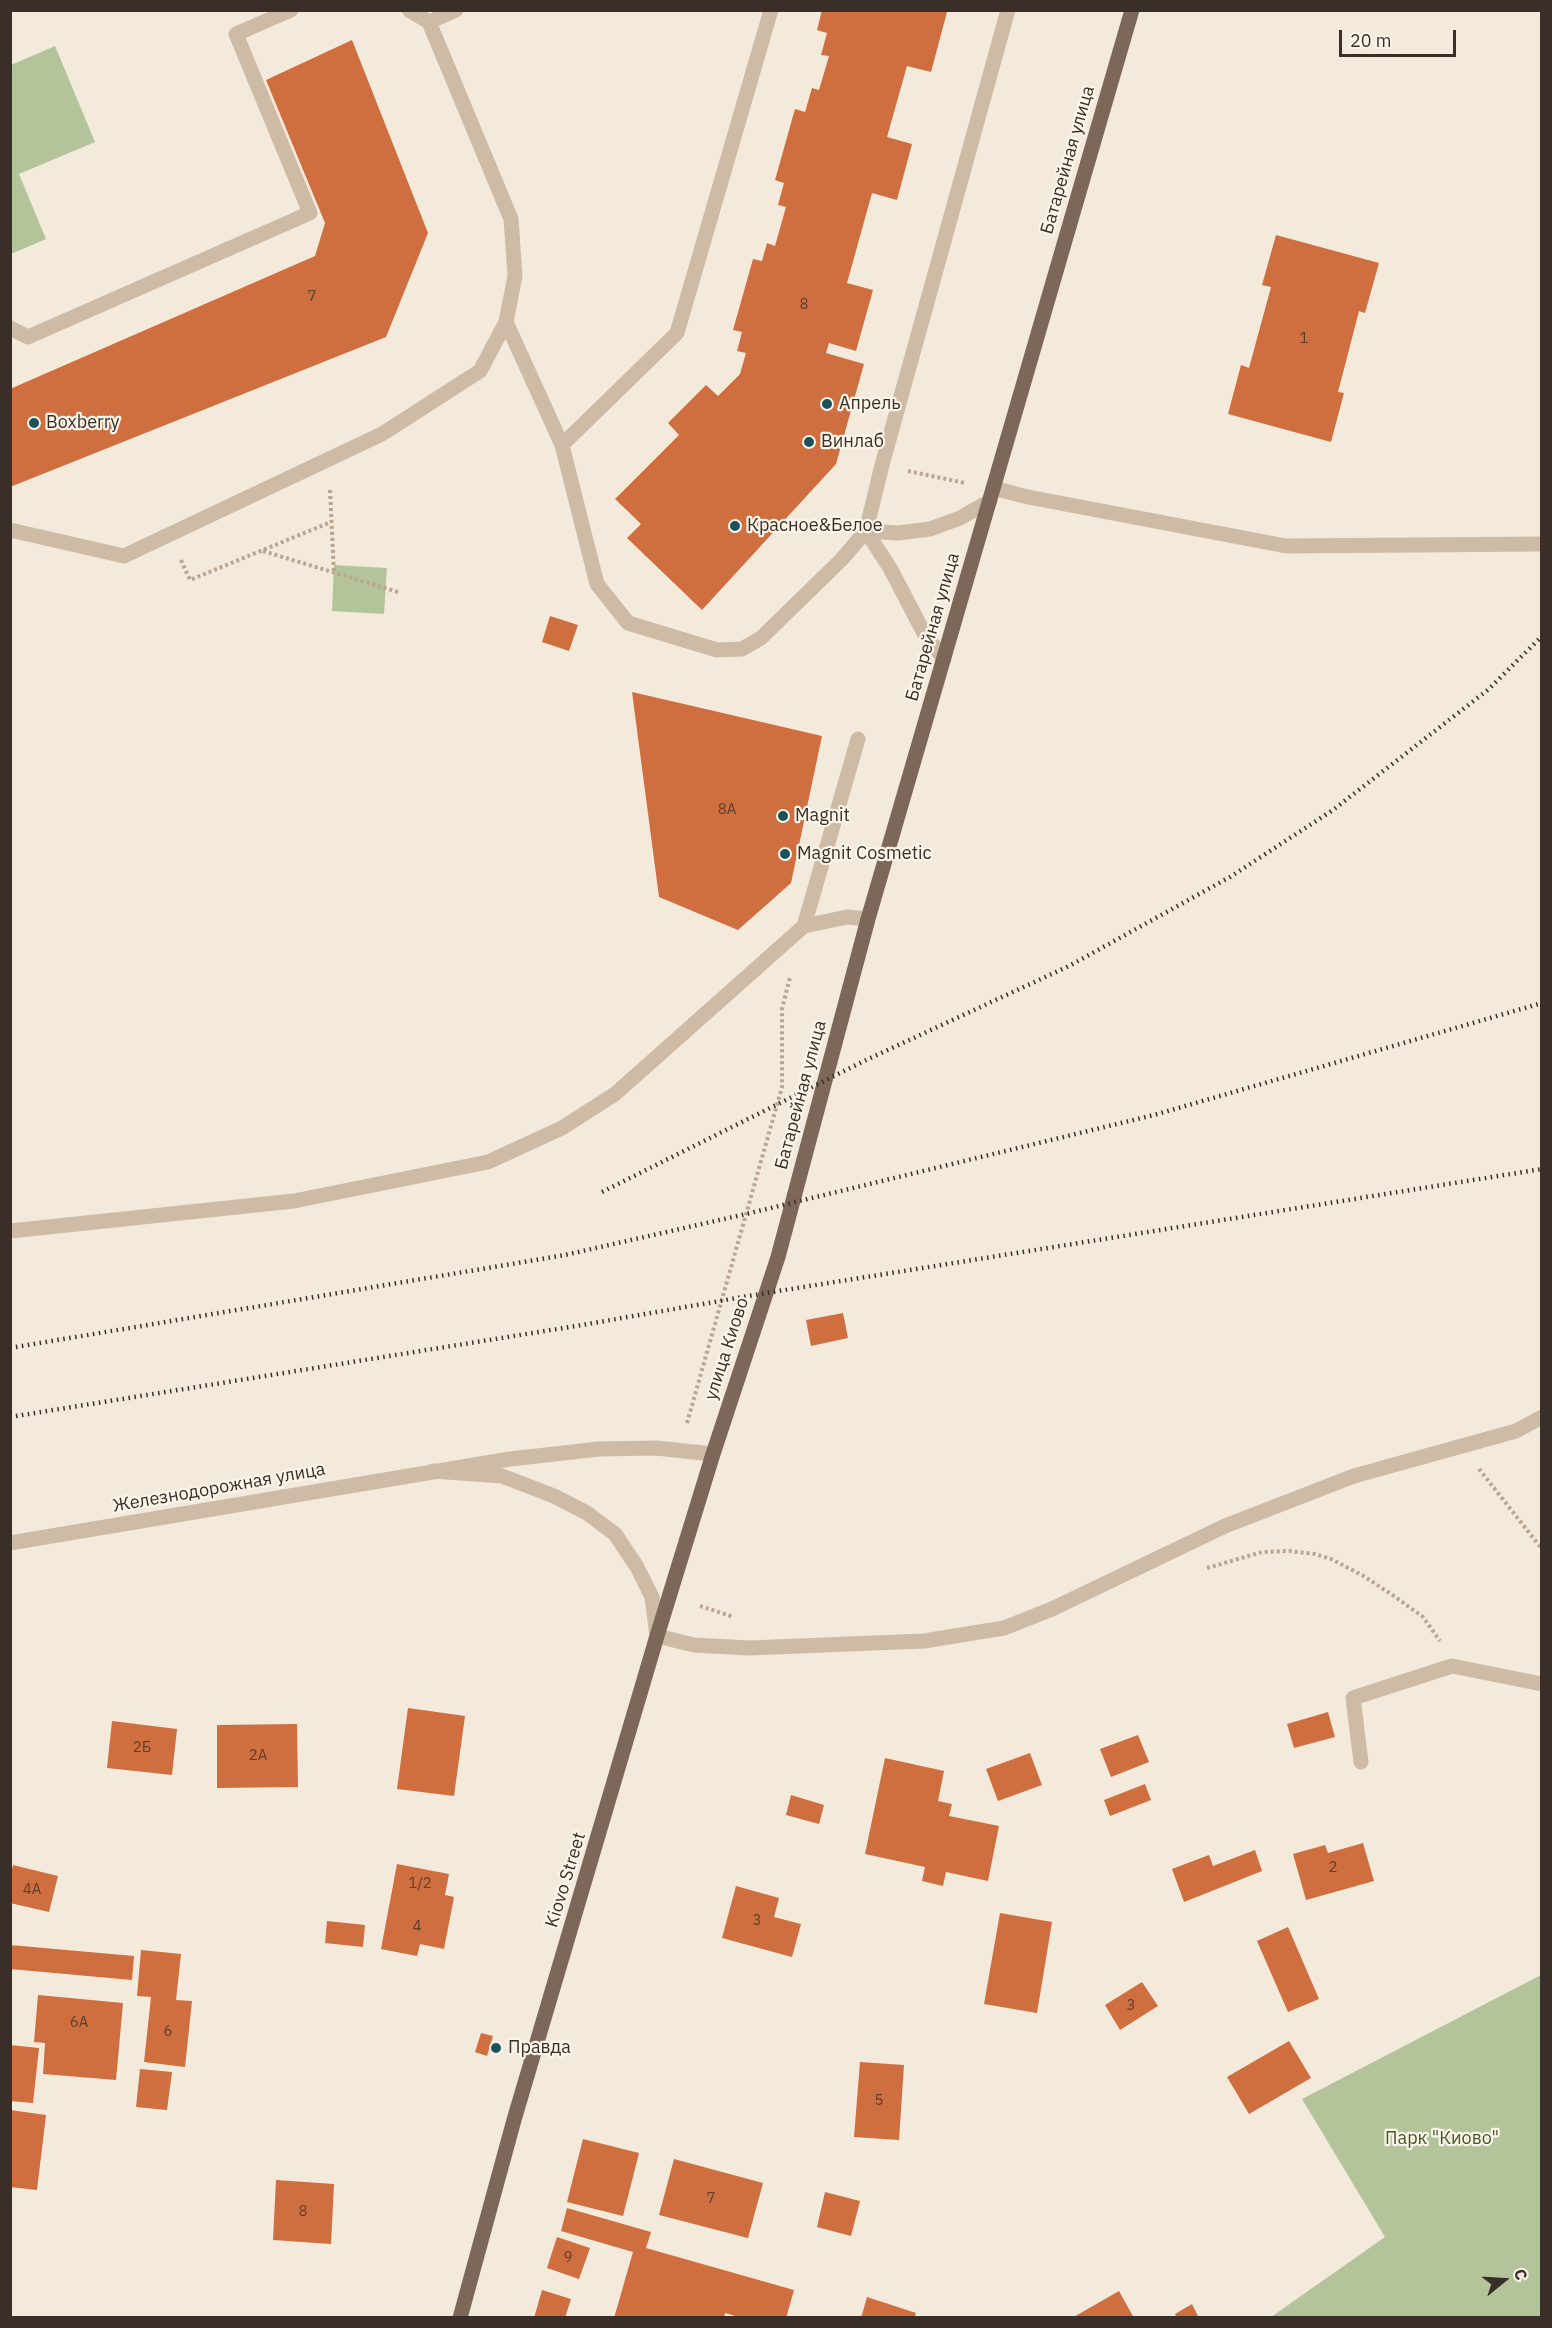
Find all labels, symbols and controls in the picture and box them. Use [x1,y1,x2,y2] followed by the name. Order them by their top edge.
[1342,18,1459,56] scale bar
[1350,29,1392,52] text: 20 m
[1036,83,1100,237] street label: Батарейная улица
[308,288,316,306] house number: 7
[800,296,808,314] house number: 8
[1300,330,1308,348] house number: 1
[839,393,901,415] place label: Апрель
[820,397,834,411] marker: Апрель
[46,412,119,434] place label: Boxberry
[27,416,41,430] marker: Boxberry
[821,431,884,453] place label: Винлаб
[802,435,816,449] marker: Винлаб
[747,515,883,537] place label: Красное&Белое
[728,519,742,533] marker: Красное&Белое
[901,550,965,704] street label: Батарейная улица
[718,801,736,819] house number: 8А
[795,805,850,827] place label: Magnit
[776,809,790,823] marker: Magnit
[797,843,932,865] place label: Magnit Cosmetic
[778,847,792,861] marker: Magnit Cosmetic
[771,1018,831,1172] street label: Батарейная улица
[700,1295,754,1403] street label: улица Киово
[111,1459,327,1517] street label: Железнодорожная улица
[133,1739,151,1757] house number: 2Б
[249,1747,267,1765] house number: 2А
[541,1830,591,1930] street label: Kiovo Street
[1329,1859,1337,1877] house number: 2
[408,1875,432,1893] house number: 1/2
[23,1881,41,1899] house number: 4А
[753,1912,761,1930] house number: 3
[413,1918,421,1936] house number: 4
[1127,1997,1135,2015] house number: 3
[70,2014,88,2032] house number: 6А
[164,2023,172,2041] house number: 6
[508,2037,571,2059] place label: Правда
[489,2041,503,2055] marker: Правда
[875,2092,883,2110] house number: 5
[1385,2128,1499,2150] park label: Парк "Киово"
[707,2190,715,2208] house number: 7
[299,2203,307,2221] house number: 8
[564,2249,572,2267] house number: 9
[1474,2250,1534,2310] north arrow
[1510,2266,1532,2282] text: С

